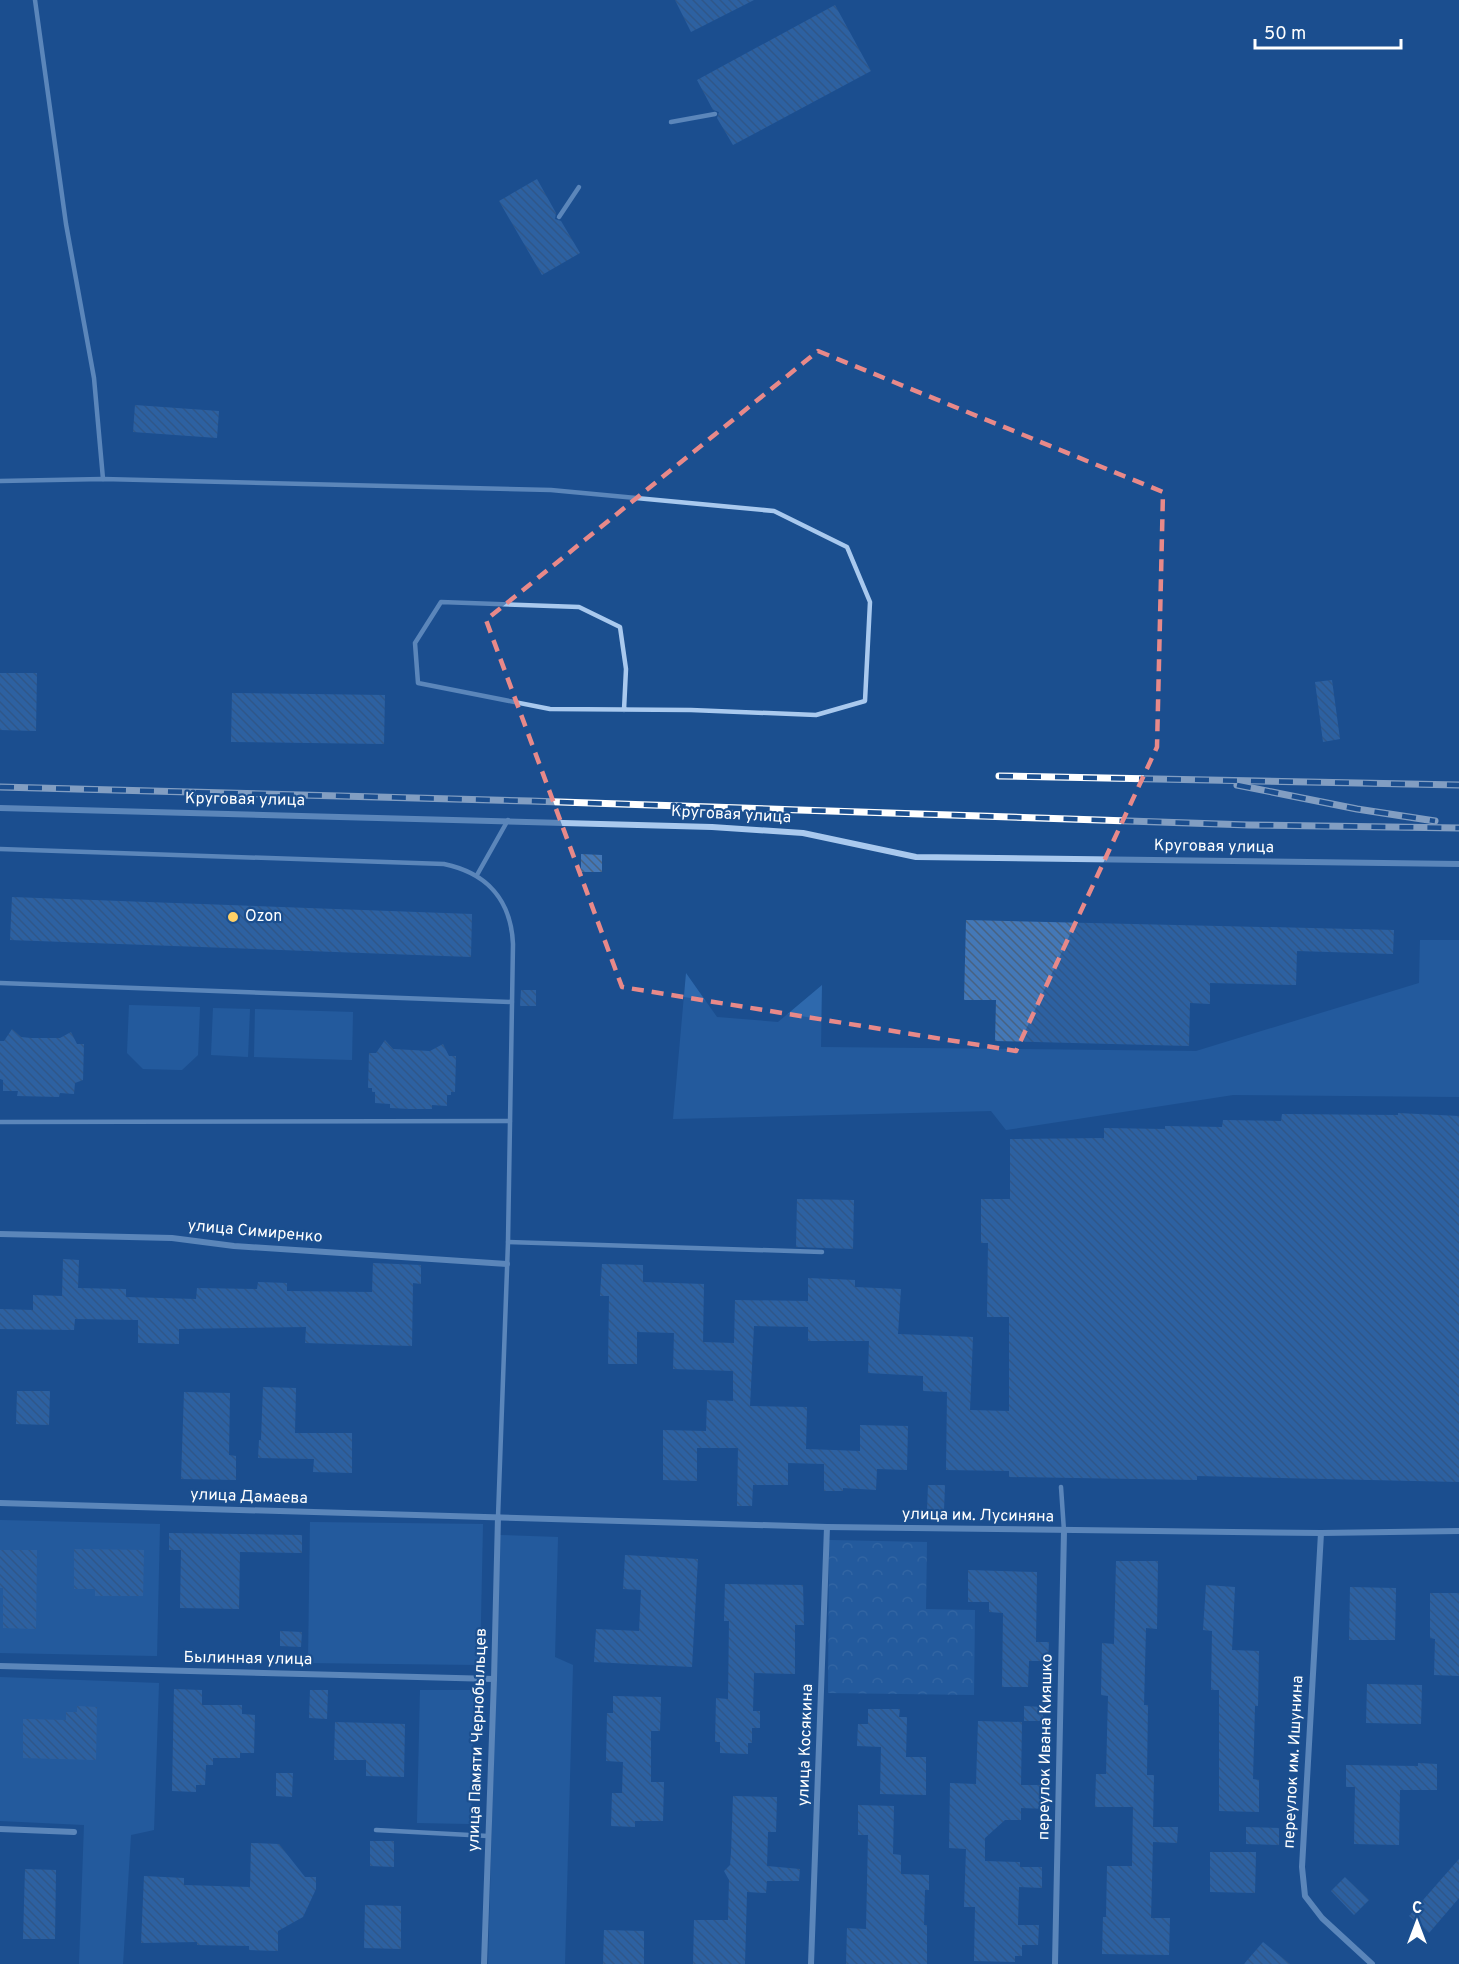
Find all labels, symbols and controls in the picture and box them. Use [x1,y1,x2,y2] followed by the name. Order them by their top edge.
[1255,12,1400,50] scale bar
[1264,23,1306,46] text: 50 m
[185,789,305,811] street label: Круговая улица
[670,802,792,828] street label: Круговая улица
[1154,836,1274,858] street label: Круговая улица
[245,907,282,927] place label: Ozon
[226,910,240,924] marker: Ozon
[187,1216,323,1248] street label: улица Симиренко
[190,1485,308,1509] street label: улица Дамаева
[902,1505,1054,1527] street label: улица им. Лусиняна
[464,1628,492,1852] street label: улица Памяти Чернобыльцев
[183,1648,313,1670] street label: Былинная улица
[1034,1654,1058,1840] street label: переулок Ивана Кияшко
[1279,1675,1309,1849] street label: переулок им. Ишунина
[794,1683,818,1807] street label: улица Косякина
[1387,1892,1447,1952] north arrow
[1412,1899,1422,1919] text: С

